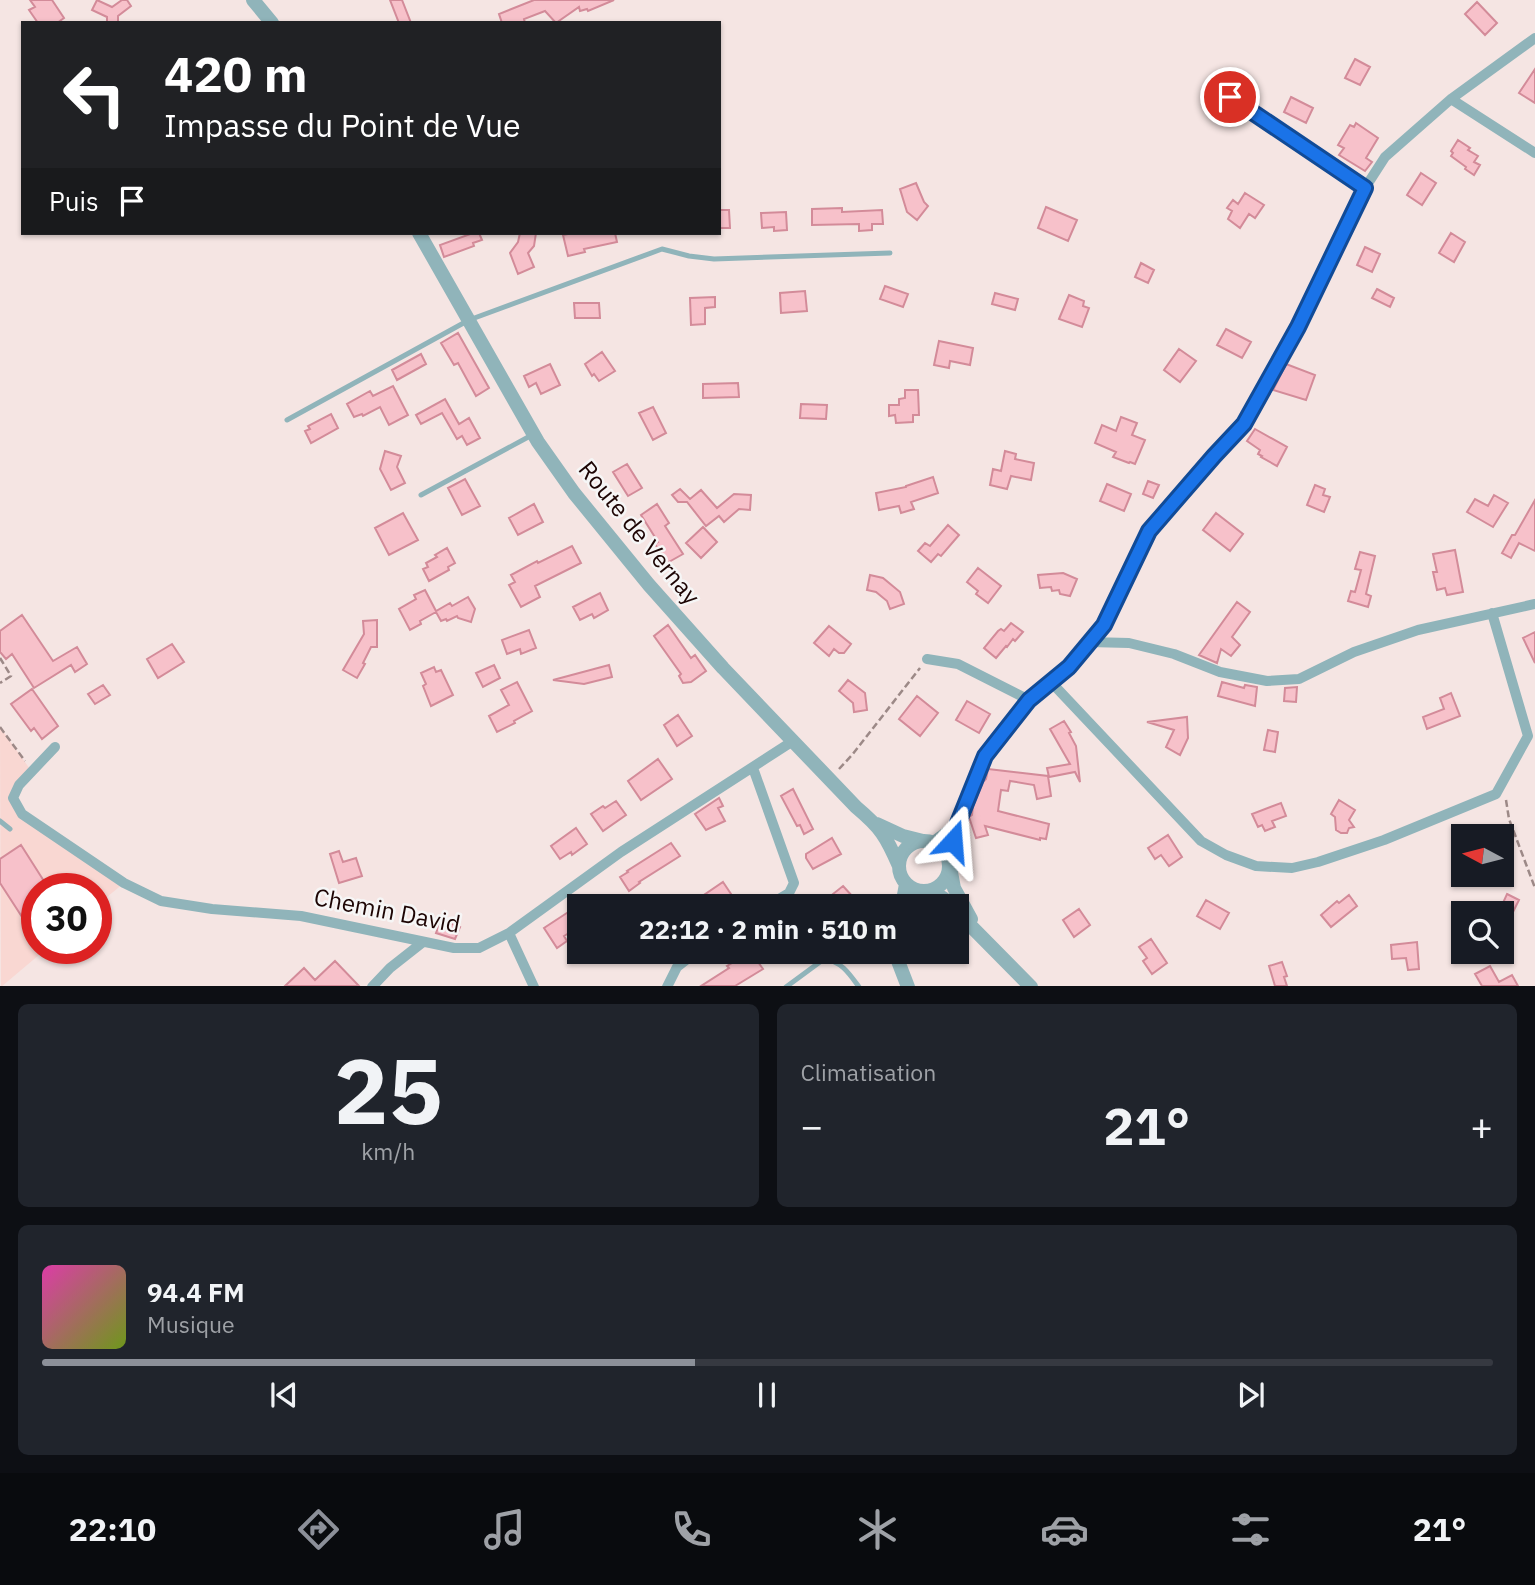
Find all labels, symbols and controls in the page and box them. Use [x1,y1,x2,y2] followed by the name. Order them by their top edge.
[164,42,308,105] text: 420 m
[49,49,140,140] icon: left
[1200,67,1260,127] pin
[1211,78,1249,116] icon: arrive
[164,104,521,146] text: Impasse du Point de Vue
[113,182,151,220] icon: arrive
[49,184,99,218] text: Puis
[572,454,708,611] street label: Route de Vernay
[916,804,990,878] position arrow
[1451,824,1514,887] north arrow
[1451,824,1514,964] map controls
[21,873,112,964] speed limit sign: 30
[311,880,463,940] street label: Chemin David
[1451,901,1514,964] button: search
[639,912,897,946] text: 22:12 · 2 min · 510 m
[334,1031,443,1149] text: 25
[801,1057,936,1087] text: Climatisation
[1103,1092,1190,1159] text: 21°
[801,1101,823,1150] text: −
[1470,1101,1493,1150] text: +
[361,1136,415,1166] text: km/h
[147,1275,245,1309] text: 94.4 FM
[147,1309,235,1339] text: Musique
[265,1376,303,1414] icon: previous
[748,1376,786,1414] icon: pause
[1232,1376,1270,1414] icon: next
[294,1505,343,1554] icon: directions
[480,1505,529,1554] icon: music
[667,1505,716,1554] icon: phone
[853,1505,902,1554] icon: climate
[1040,1505,1089,1554] icon: car
[1226,1505,1275,1554] icon: filters
[69,1508,156,1550] text: 22:10
[1413,1508,1466,1550] text: 21°

